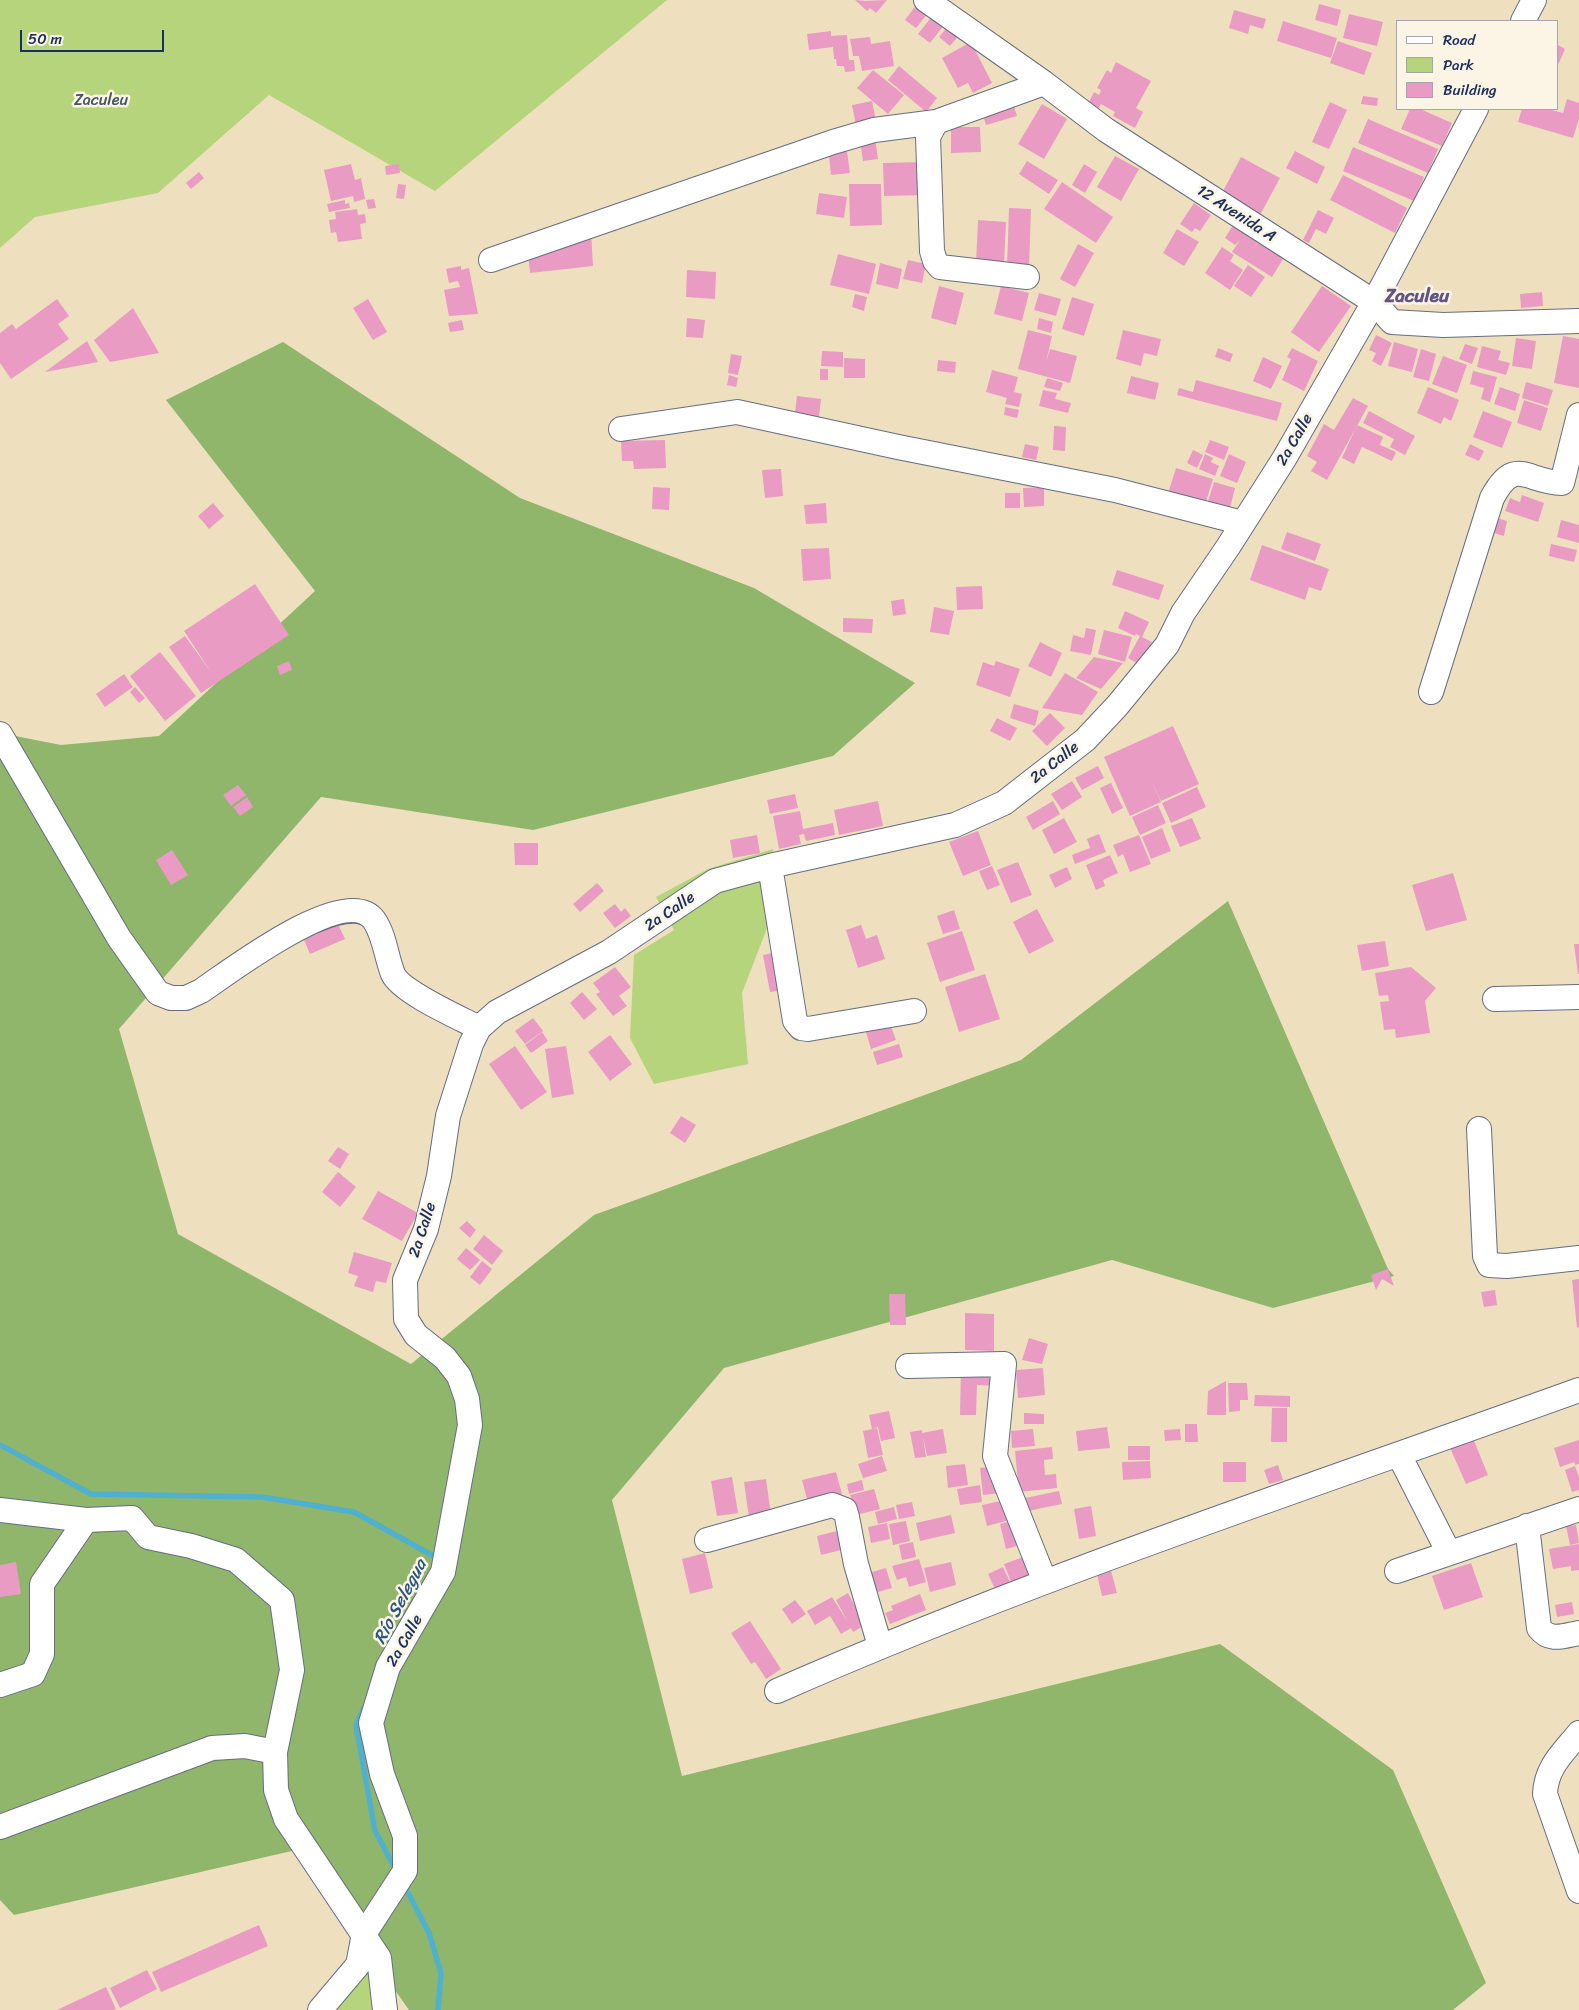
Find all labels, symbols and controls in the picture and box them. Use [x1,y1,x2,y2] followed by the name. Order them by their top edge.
[22,20,166,52] scale bar
[1396,20,1559,110] legend
[28,26,62,52] text: 50 m
[1443,27,1475,53] text: Road
[1443,52,1474,78] text: Park
[1443,77,1497,103] text: Building
[74,91,128,111] park label: Zaculeu
[1193,181,1279,247] street label: 12 Avenida A
[1385,286,1449,308] district label: Zaculeu
[1272,411,1318,469] street label: 2a Calle
[1027,738,1083,788] street label: 2a Calle
[641,888,699,936] street label: 2a Calle
[405,1200,441,1260] street label: 2a Calle
[370,1556,432,1648] water label: Río Selegua
[382,1612,428,1670] street label: 2a Calle

